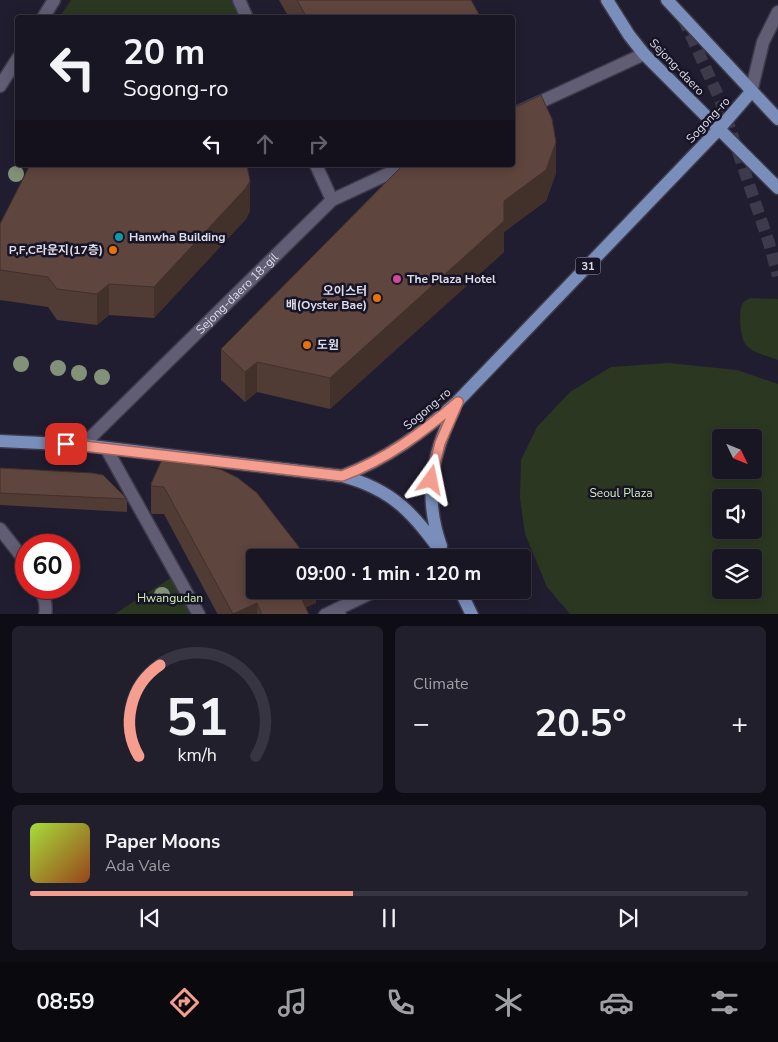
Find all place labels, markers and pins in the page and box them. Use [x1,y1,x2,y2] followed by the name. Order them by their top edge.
[129,229,225,245] place label: Hanwha Building
[113,231,125,243] marker: Hanwha Building
[9,242,103,258] place label: P,F,C라운지(17층)
[107,244,119,256] marker: P,F,C라운지(17층)
[407,271,496,287] place label: The Plaza Hotel
[391,273,403,285] marker: The Plaza Hotel
[286,283,367,313] place label: 오이스터 배(Oyster Bae)
[371,292,383,304] marker: 오이스터 배(Oyster Bae)
[317,337,339,353] place label: 도원
[301,339,313,351] marker: 도원
[45,423,87,465] pin

